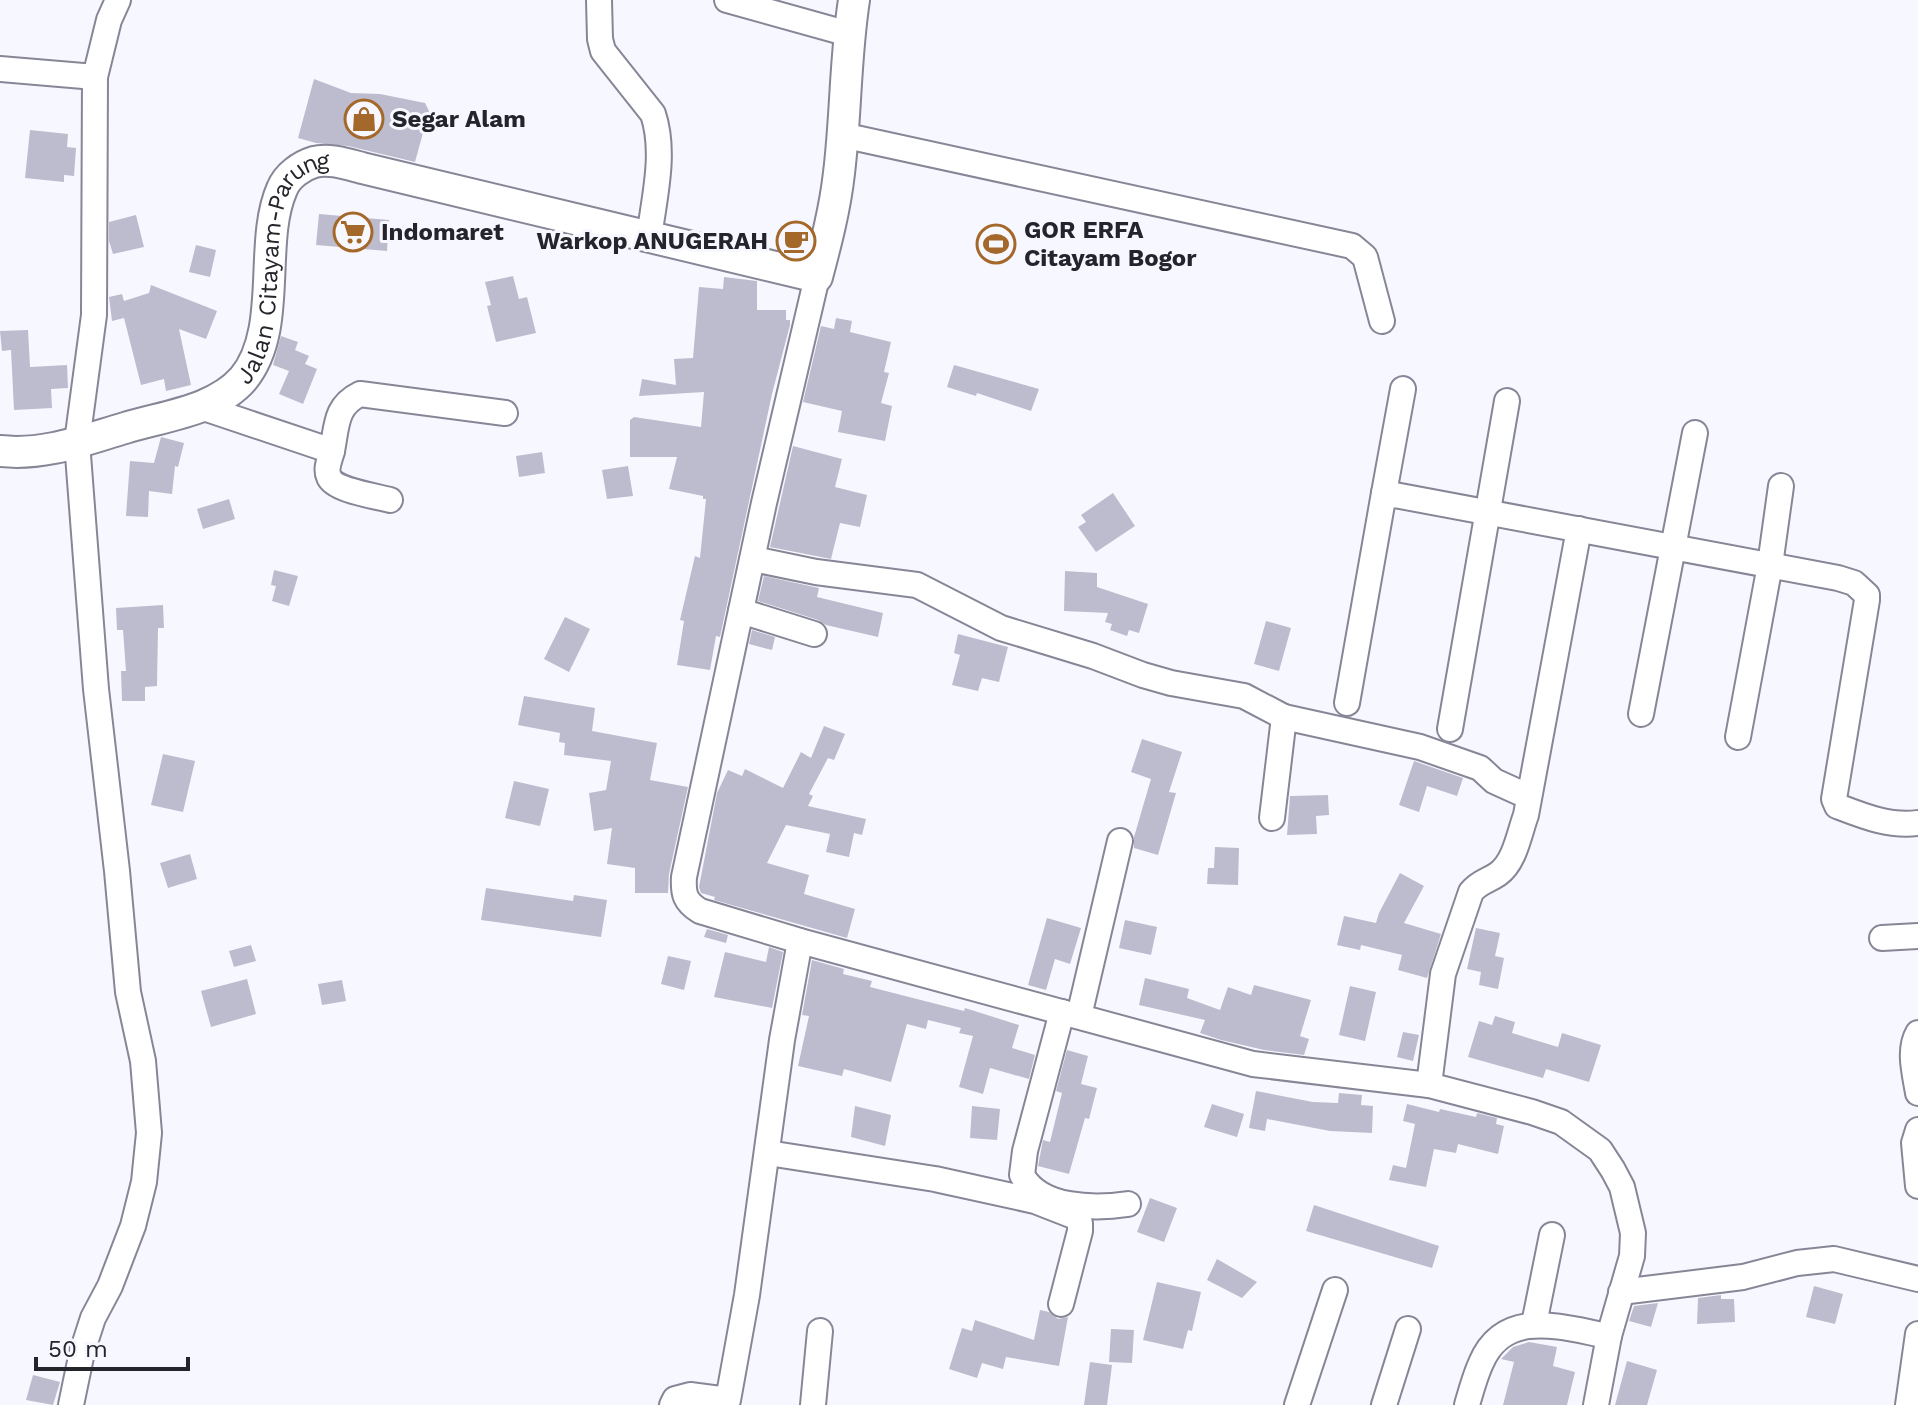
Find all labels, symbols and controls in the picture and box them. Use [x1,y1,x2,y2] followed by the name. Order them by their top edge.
[343,98,385,140] shop icon: Segar Alam
[392,105,526,133] place label: Segar Alam
[230,146,330,390] street label: Jalan Citayam-Parung
[332,211,374,253] supermarket icon: Indomaret
[1024,216,1197,272] place label: GOR ERFA Citayam Bogor
[381,218,504,246] place label: Indomaret
[775,220,817,262] cafe icon: Warkop ANUGERAH
[975,223,1017,265] sports icon: GOR ERFA Citayam Bogor
[537,227,768,255] place label: Warkop ANUGERAH
[36,1321,188,1371] scale bar
[48,1335,108,1363] text: 50 m

